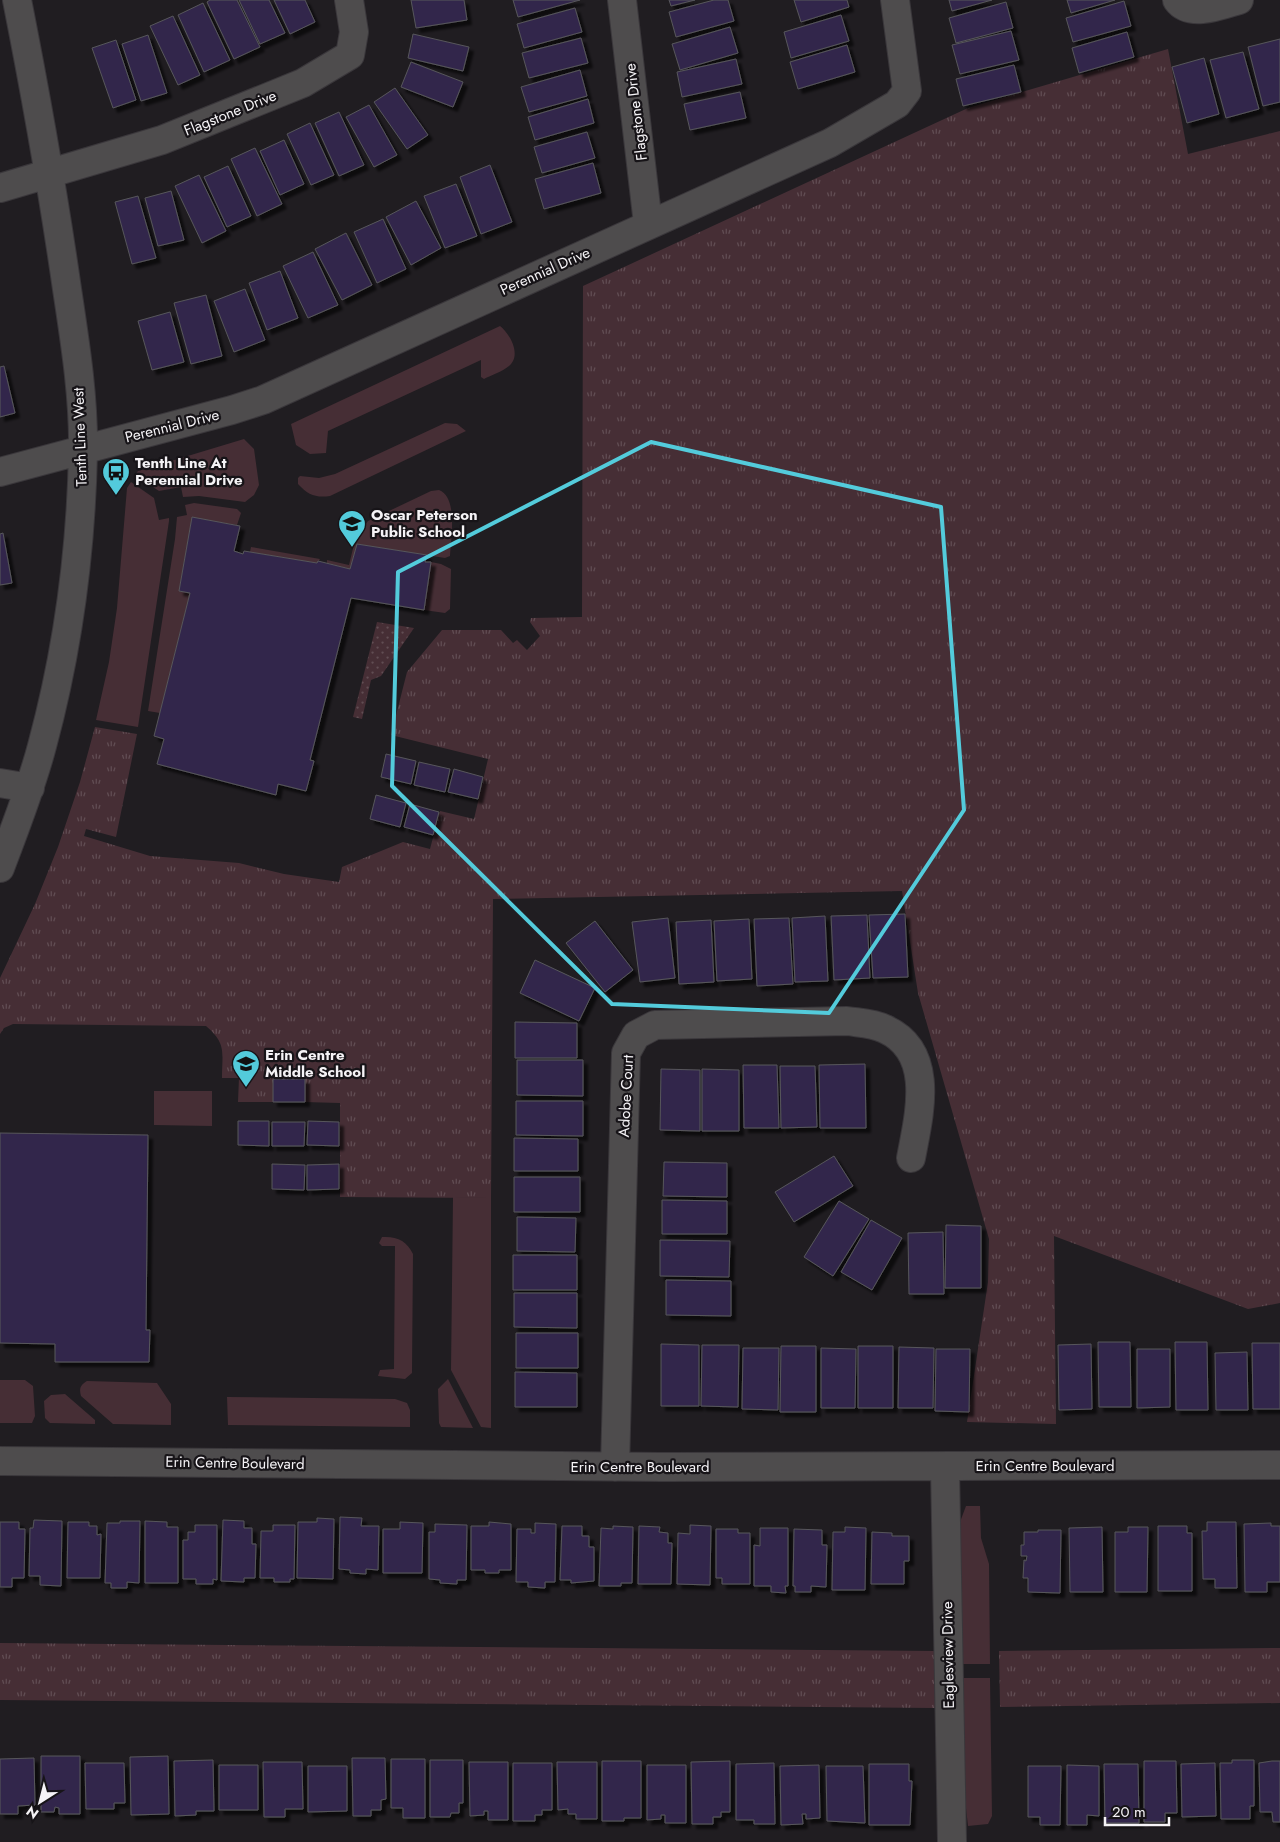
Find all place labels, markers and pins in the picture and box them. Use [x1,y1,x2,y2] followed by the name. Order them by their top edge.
[135,452,243,491] place label: Tenth Line At Perennial Drive
[101,457,131,496] bus stop icon: Tenth Line At Perennial Drive
[371,504,478,543] place label: Oscar Peterson Public School
[337,509,367,548] school or university icon: Oscar Peterson Public School
[265,1044,365,1083] place label: Erin Centre Middle School
[231,1049,261,1088] school or university icon: Erin Centre Middle School

